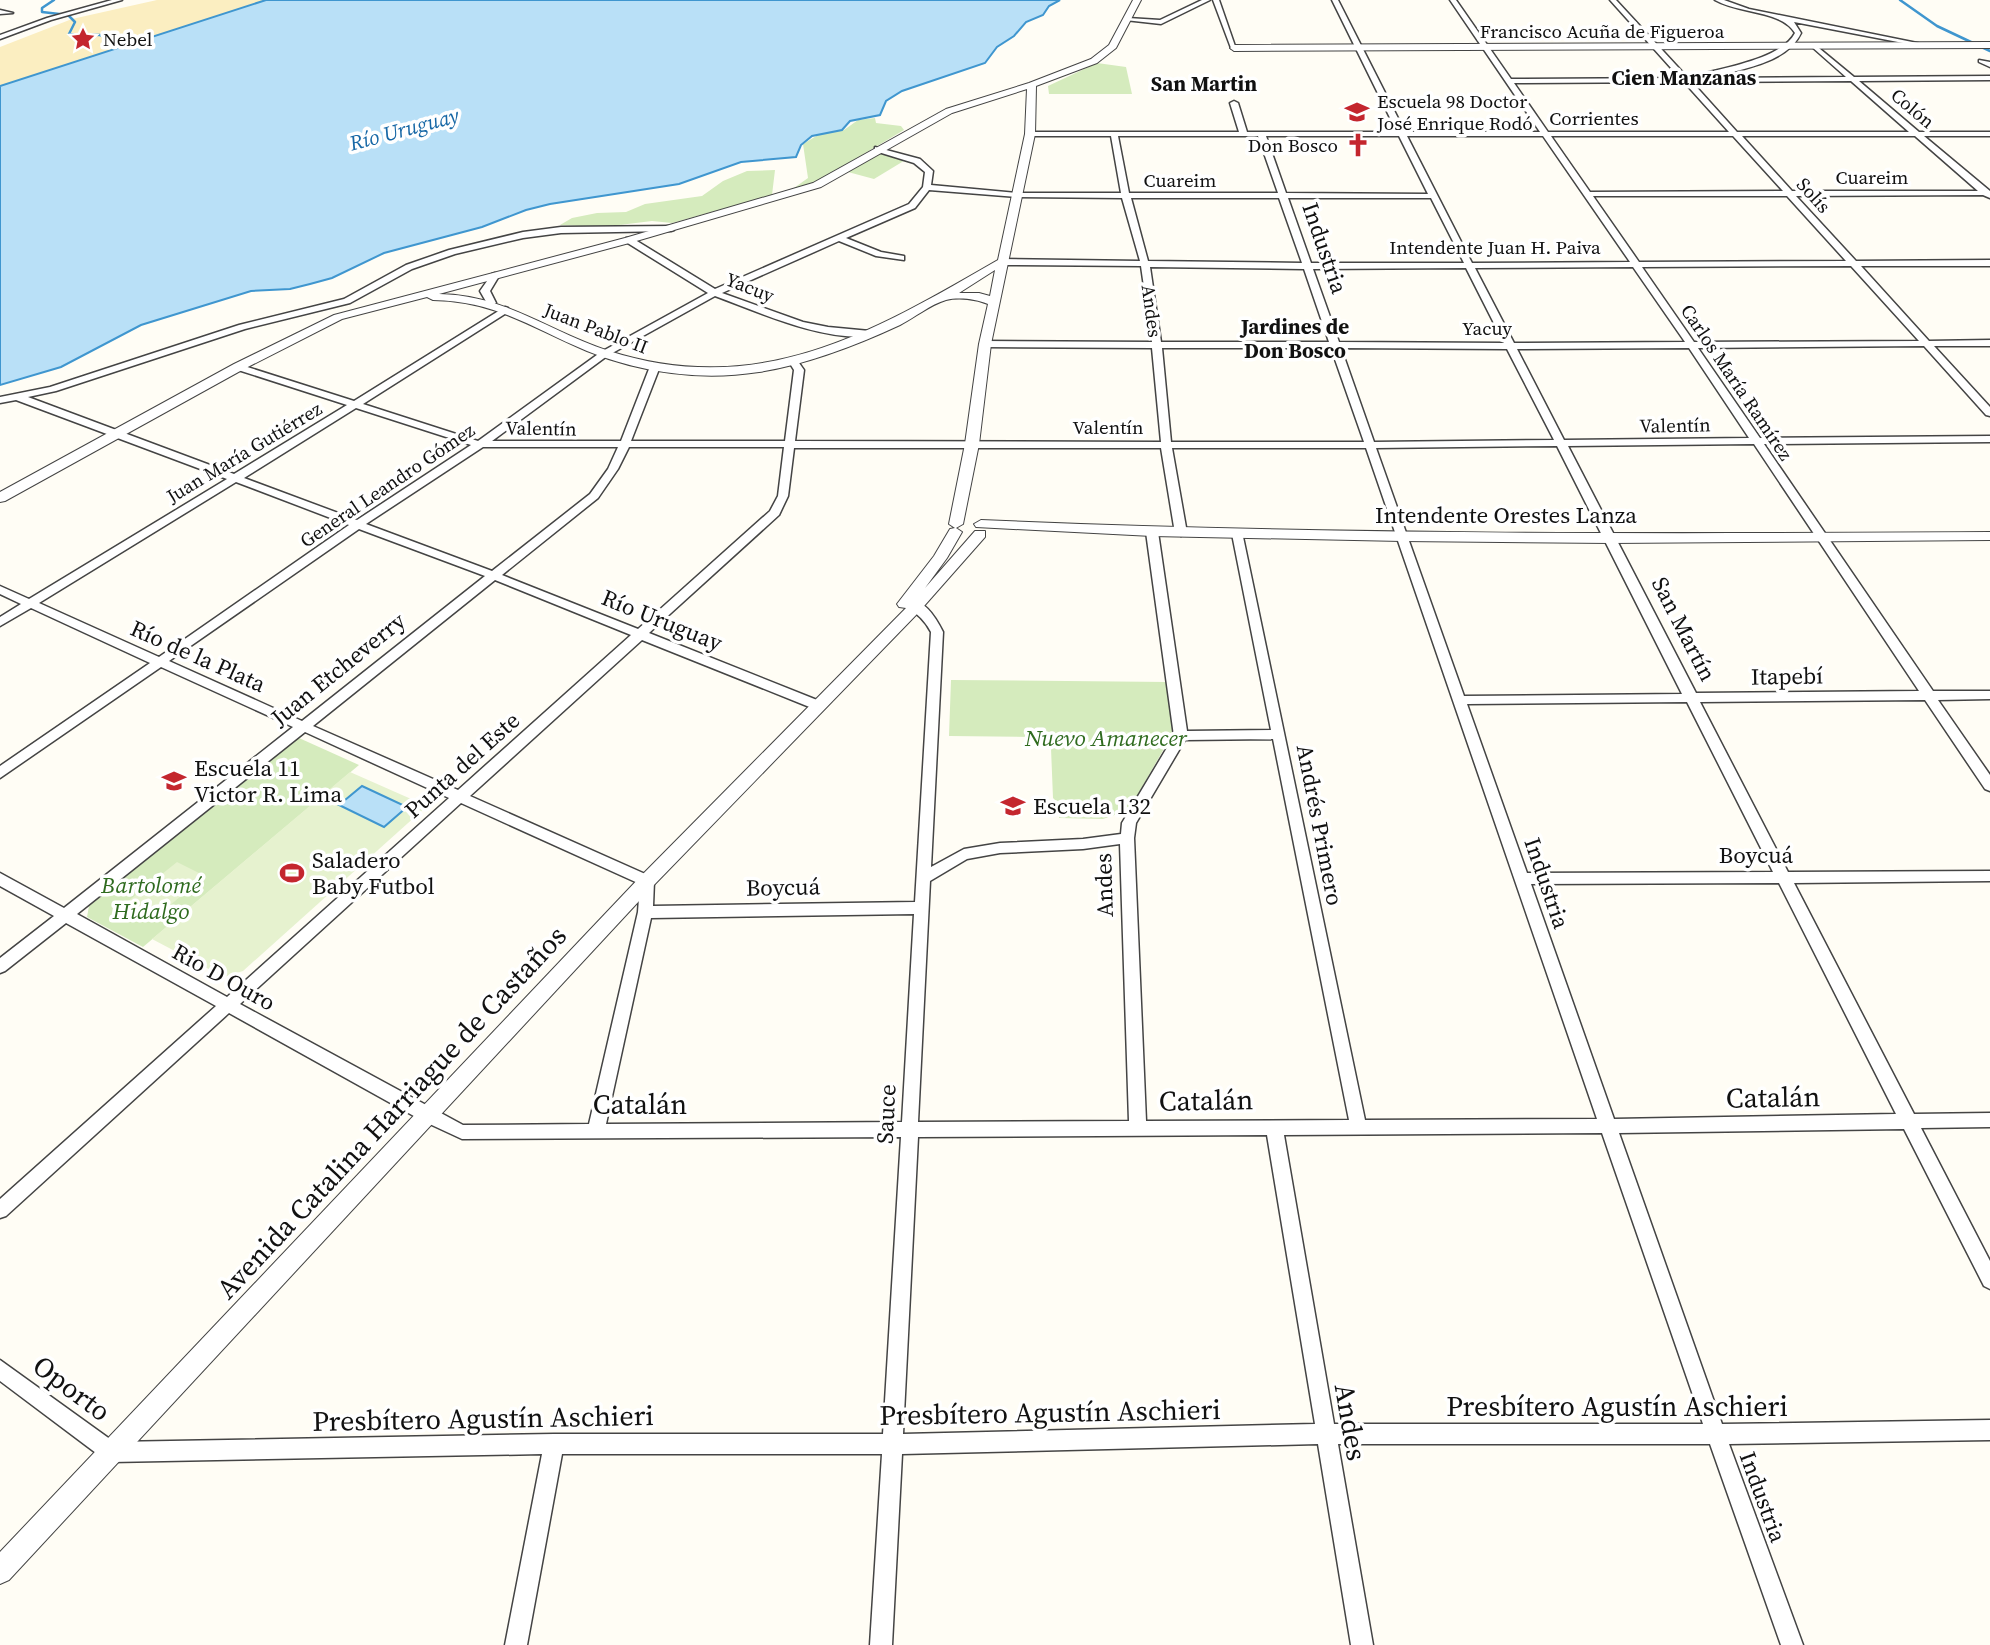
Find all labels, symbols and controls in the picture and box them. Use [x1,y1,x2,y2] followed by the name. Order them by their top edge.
[1480,18,1725,44] street label: Francisco Acuña de Figueroa
[69,25,97,53] place icon: Nebel
[103,26,153,52] place label: Nebel
[1612,63,1757,92] district label: Cien Manzanas
[1151,69,1257,98] district label: San Martin
[1886,82,1940,134] street label: Colón
[1376,88,1533,136] place label: Escuela 98 Doctor José Enrique Rodó
[1343,98,1371,126] school or university icon: Escuela 98 Doctor José Enrique Rodó
[345,100,463,158] water label: Río Uruguay
[1549,105,1639,131] street label: Corrientes
[1344,131,1372,159] church icon: Don Bosco
[1248,132,1338,158] place label: Don Bosco
[1836,164,1908,190] street label: Cuareim
[1144,167,1216,193] street label: Cuareim
[1791,172,1837,218] street label: Solís
[1294,198,1356,298] street label: Industria
[1389,234,1601,260] street label: Intendente Juan H. Paiva
[722,266,778,308] street label: Yacuy
[1135,283,1169,339] street label: Andes
[539,296,652,360] street label: Juan Pablo II
[1675,299,1799,465] street label: Carlos María Ramírez
[1239,312,1349,365] district label: Jardines de Don Bosco
[1462,315,1512,341] street label: Yacuy
[161,395,327,509] street label: Juan María Gutiérrez
[1639,411,1711,439] street label: Valentín
[505,414,577,442] street label: Valentín
[1072,414,1144,440] street label: Valentín
[294,417,480,553] street label: General Leandro Gómez
[1375,499,1637,531] street label: Intendente Orestes Lanza
[1644,571,1724,687] street label: San Martín
[597,581,727,659] street label: Río Uruguay
[263,605,412,734] street label: Juan Etcheverry
[125,612,271,700] street label: Río de la Plata
[1751,659,1823,693] street label: Itapebí
[397,705,527,825] street label: Punta del Este
[1024,722,1188,754] park label: Nuevo Amanecer
[1289,742,1351,908] street label: Andrés Primero
[194,752,343,810] place label: Escuela 11 Victor R. Lima
[160,767,188,795] school or university icon: Escuela 11 Victor R. Lima
[1033,790,1151,822] place label: Escuela 132
[999,792,1027,820] school or university icon: Escuela 132
[1516,833,1578,933] street label: Industria
[1719,839,1794,871] street label: Boycuá
[312,844,435,902] place label: Saladero Baby Futbol
[1087,852,1121,918] street label: Andes
[278,859,306,887] sports icon: Saladero Baby Futbol
[100,869,203,927] park label: Bartolomé Hidalgo
[745,870,821,904] street label: Boycuá
[207,917,575,1307] street label: Avenida Catalina Harriague de Castaños
[167,936,281,1018] street label: Rio D Ouro
[1725,1077,1821,1117] street label: Catalán
[1158,1080,1254,1120] street label: Catalán
[868,1083,904,1145] street label: Sauce
[593,1085,687,1123] street label: Catalán
[25,1346,119,1430] street label: Oporto
[1326,1380,1376,1464] street label: Andes
[1446,1387,1788,1425] street label: Presbítero Agustín Aschieri
[879,1390,1221,1434] street label: Presbítero Agustín Aschieri
[312,1396,654,1440] street label: Presbítero Agustín Aschieri
[1732,1447,1794,1547] street label: Industria

